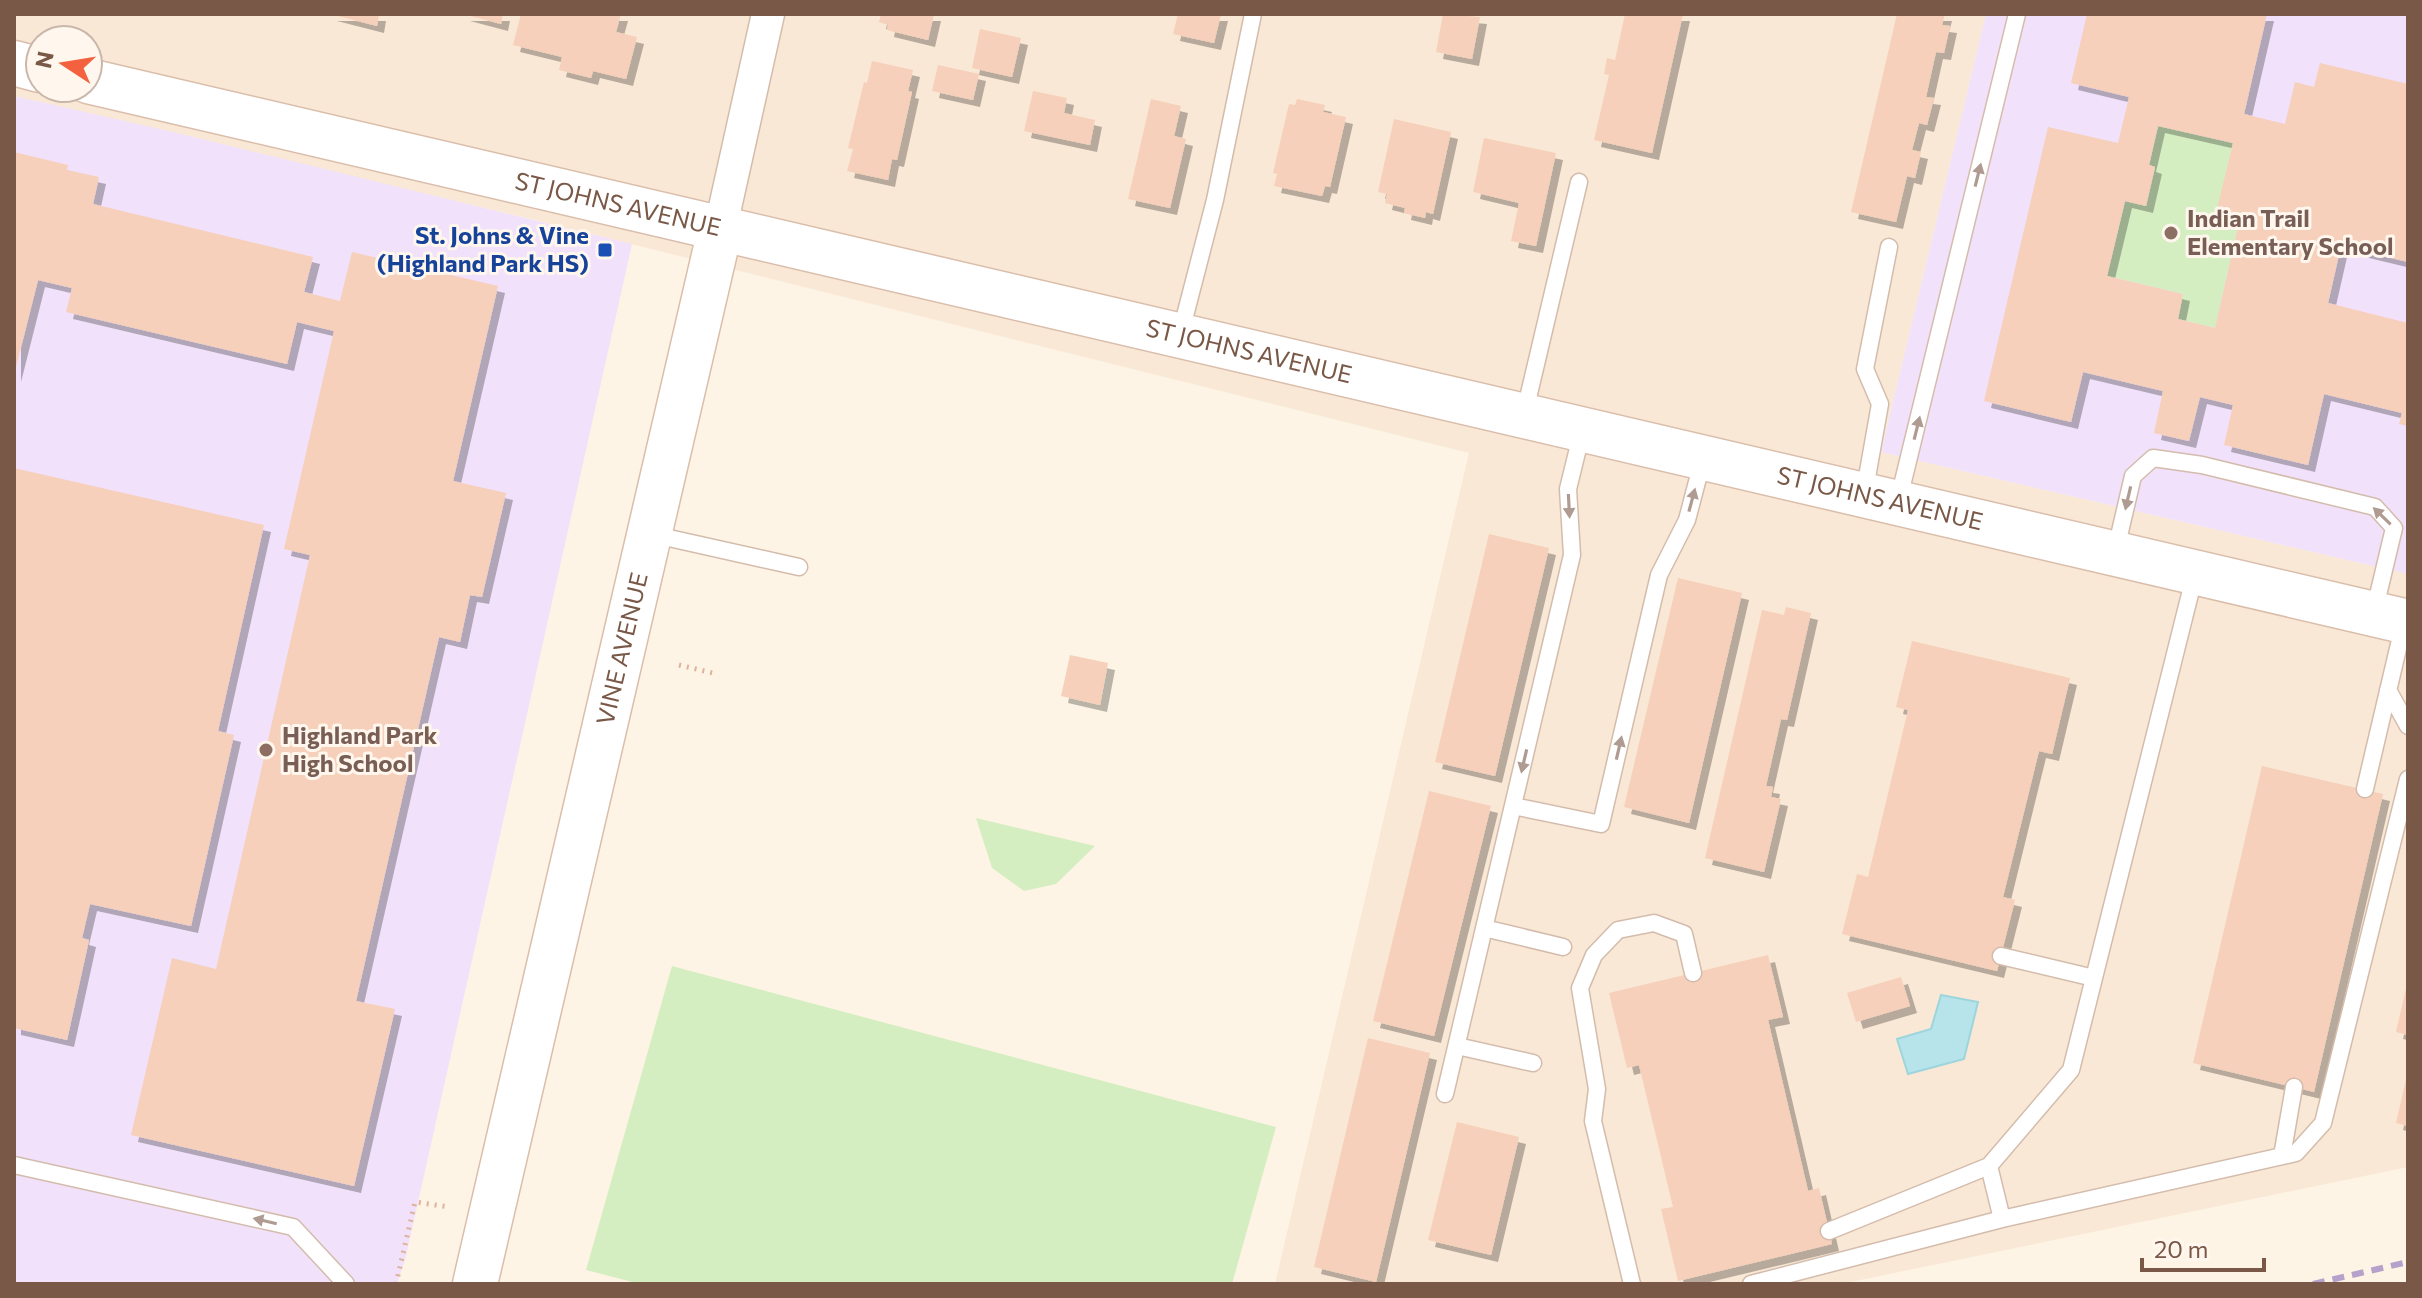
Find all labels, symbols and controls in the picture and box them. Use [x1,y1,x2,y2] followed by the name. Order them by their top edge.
[24,24,104,104] north arrow
[29,49,59,71] text: N
[1972,162,1985,187] one-way arrow
[512,165,724,241] street label: ST JOHNS AVENUE
[2187,203,2394,260] place label: Indian Trail Elementary School
[377,220,589,277] place label: St. Johns & Vine (Highland Park HS)
[2162,224,2180,242] marker: Indian Trail Elementary School
[596,241,614,259] marker: St. Johns & Vine (Highland Park HS)
[1143,312,1355,388] street label: ST JOHNS AVENUE
[1911,415,1923,440] one-way arrow
[1774,459,1986,535] street label: ST JOHNS AVENUE
[2121,486,2133,511] one-way arrow
[1687,487,1699,512] one-way arrow
[1563,494,1576,519] one-way arrow
[2373,507,2392,525] one-way arrow
[589,570,653,728] street label: VINE AVENUE
[282,720,438,777] place label: Highland Park High School
[1613,736,1626,761] one-way arrow
[257,741,275,759] marker: Highland Park High School
[1517,748,1529,773] one-way arrow
[253,1214,278,1227] one-way arrow
[2142,1222,2264,1272] scale bar
[2154,1234,2208,1263] text: 20 m

